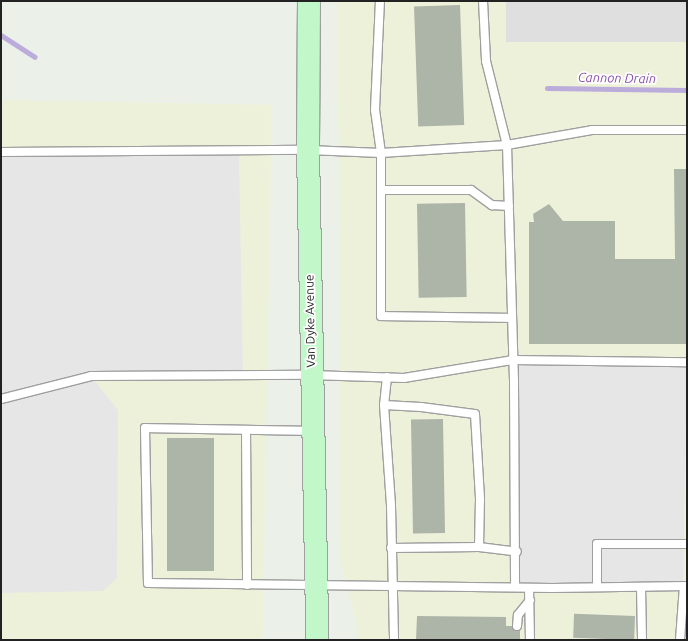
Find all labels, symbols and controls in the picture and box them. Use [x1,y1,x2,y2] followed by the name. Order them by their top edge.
[578,70,656,86] water label: Cannon Drain
[302,274,318,368] street label: Van Dyke Avenue

